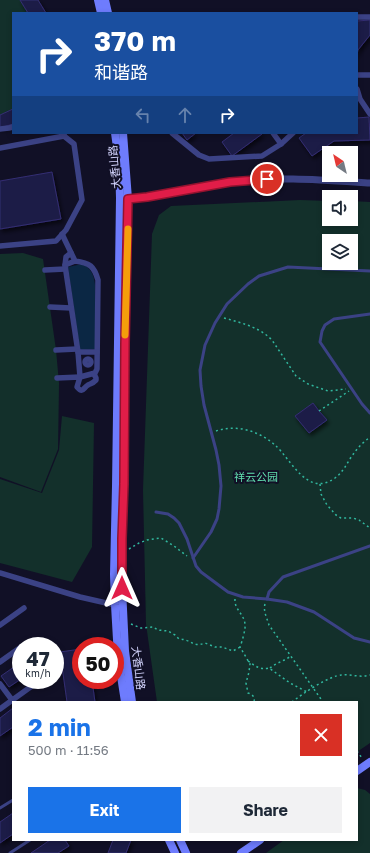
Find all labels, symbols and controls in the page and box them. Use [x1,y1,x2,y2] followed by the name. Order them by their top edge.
[94,24,176,57] text: 370 m
[28,28,80,80] icon: right
[94,61,148,83] text: 和谐路
[132,104,154,126] icon: left
[174,104,196,126] icon: ahead
[216,104,238,126] icon: right
[106,145,122,189] street label: 大香山路
[322,146,358,182] north arrow
[322,146,358,270] map controls
[250,162,284,196] pin
[256,168,278,190] icon: arrive
[322,190,358,226] button: sound
[322,234,358,270] button: layers
[234,470,278,483] park label: 祥云公园
[101,567,143,609] position arrow
[72,637,124,689] speed limit sign: 50
[130,645,148,691] street label: 大香山路
[26,646,50,670] text: 47
[25,667,51,679] text: km/h
[28,712,91,741] text: 2 min
[300,714,342,756] button: close
[28,742,109,758] text: 500 m · 11:56
[28,787,181,833] button: Exit
[189,787,342,833] button: Share

